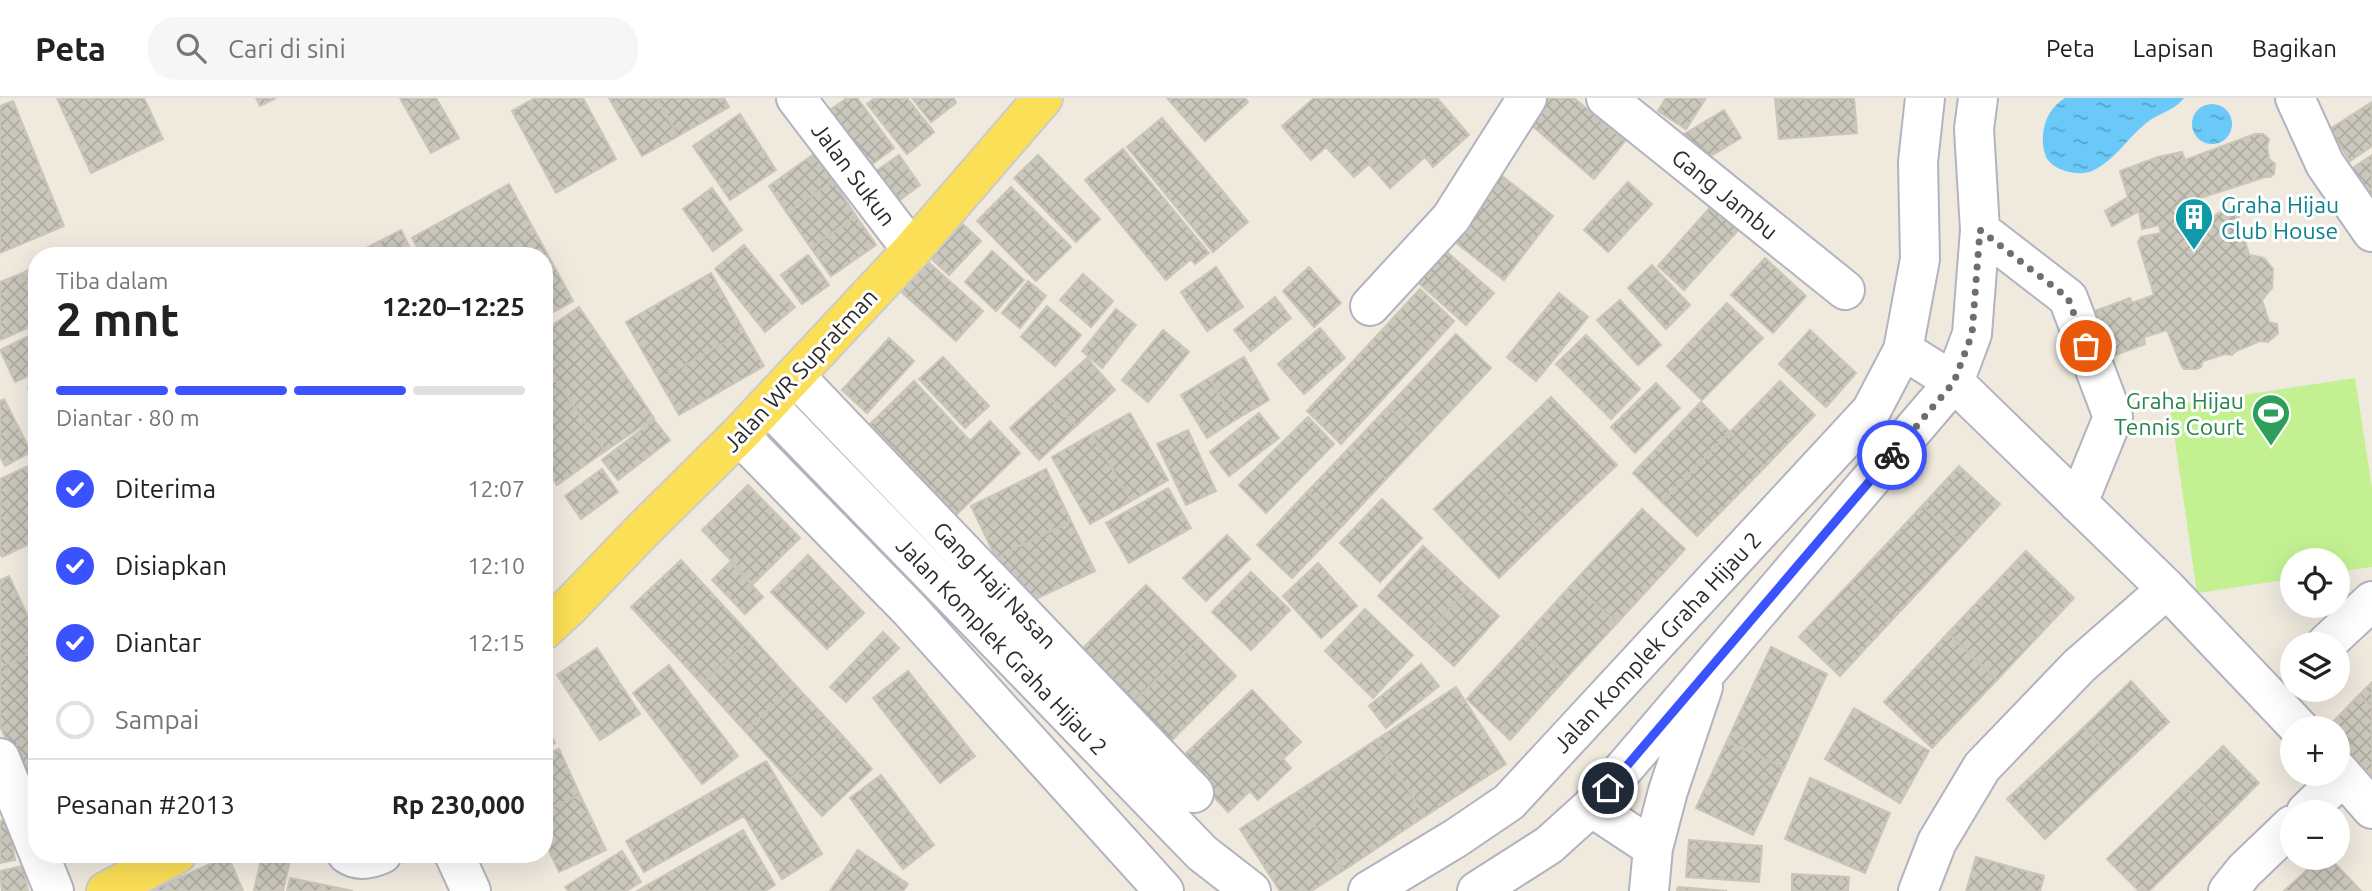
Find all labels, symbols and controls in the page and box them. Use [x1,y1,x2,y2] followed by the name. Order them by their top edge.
[148,17,638,80] search box
[172,29,210,67] icon: search
[35,30,106,67] text: Peta
[228,34,346,63] text: Cari di sini
[2046,35,2095,62] text: Peta
[2133,35,2214,62] text: Lapisan
[2252,35,2337,62] text: Bagikan
[807,118,901,230] street label: Jalan Sukun
[1667,144,1783,244] street label: Gang Jambu
[2221,192,2339,243] place label: Graha Hijau Club House
[2173,196,2215,251] building icon: Graha Hijau Club House
[56,268,168,293] text: Tiba dalam
[718,283,882,457] street label: Jalan WR Supratman
[382,292,525,321] text: 12:20–12:25
[56,293,179,345] text: 2 mnt
[2056,316,2116,376] pin
[2067,327,2105,365] icon: bag
[2114,388,2244,439] place label: Graha Hijau Tennis Court
[2250,392,2292,447] sports icon: Graha Hijau Tennis Court
[56,405,200,430] text: Diantar · 80 m
[1857,420,1927,490] courier
[1873,436,1911,474] icon: bike
[56,470,94,508] icon: check
[115,474,216,503] text: Diterima
[467,476,525,501] text: 12:07
[928,517,1062,653] street label: Gang Haji Nasan
[1548,527,1766,757] street label: Jalan Komplek Graha Hijau 2
[892,532,1112,760] street label: Jalan Komplek Graha Hijau 2
[56,547,94,585] icon: check
[2280,548,2350,870] map controls
[2280,548,2350,618] button: locate
[115,551,227,580] text: Disiapkan
[467,553,525,578] text: 12:10
[56,624,94,662] icon: check
[115,628,201,657] text: Diantar
[467,630,525,655] text: 12:15
[2280,632,2350,702] button: layers
[115,705,199,734] text: Sampai
[2280,716,2350,786] button: +
[1578,758,1638,818] pin
[1589,769,1627,807] icon: home
[56,790,235,819] text: Pesanan #2013
[392,790,525,819] text: Rp 230,000
[2280,800,2350,870] button: −

